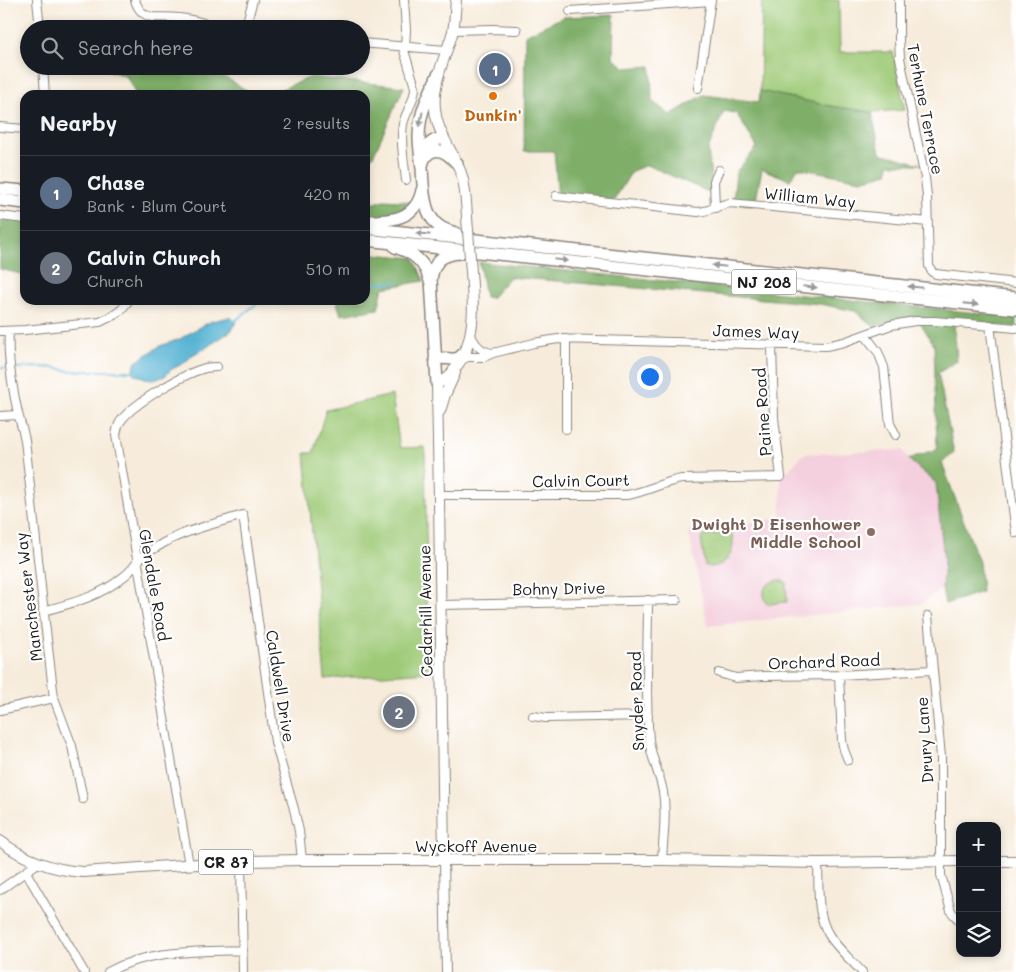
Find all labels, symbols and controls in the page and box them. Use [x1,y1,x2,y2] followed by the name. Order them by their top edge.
[20,20,370,75] search box
[38,34,66,62] icon: search
[78,35,194,60] text: Search here
[903,42,949,176] street label: Terhune Terrace
[479,50,511,88] pin: 1
[487,90,499,102] marker: Dunkin'
[464,104,522,125] place label: Dunkin'
[40,109,117,136] text: Nearby
[417,111,425,126] one-way arrow
[283,112,350,133] text: 2 results
[87,170,145,195] text: Chase
[763,182,857,212] street label: William Way
[52,183,60,204] text: 1
[304,183,350,204] text: 420 m
[87,195,227,216] text: Bank · Blum Court
[415,230,431,238] one-way arrow
[87,245,221,270] text: Calvin Church
[553,257,569,265] one-way arrow
[52,258,60,279] text: 2
[306,258,350,279] text: 510 m
[711,262,727,270] one-way arrow
[87,270,143,291] text: Church
[732,270,796,294] road number: NJ 208
[802,283,818,291] one-way arrow
[907,283,923,291] one-way arrow
[964,301,980,309] one-way arrow
[712,319,800,343] street label: James Way
[637,364,663,390] your location
[748,367,776,457] street label: Paine Road
[532,469,630,491] street label: Calvin Court
[691,513,861,552] place label: Dwight D Eisenhower Middle School
[865,526,877,538] marker: Dwight D Eisenhower Middle School
[135,527,175,643] street label: Glendale Road
[10,531,46,663] street label: Manchester Way
[413,545,437,677] street label: Cedarhill Avenue
[512,577,606,599] street label: Bohny Drive
[262,628,300,744] street label: Caldwell Drive
[768,649,880,673] street label: Orchard Road
[624,651,648,751] street label: Snyder Road
[383,693,415,731] pin: 2
[911,696,937,784] street label: Drury Lane
[956,822,1001,957] map controls
[956,822,1001,867] button: +
[415,835,537,856] street label: Wyckoff Avenue
[198,850,254,874] road number: CR 87
[956,867,1001,912] button: −
[956,912,1001,957] button: layers

